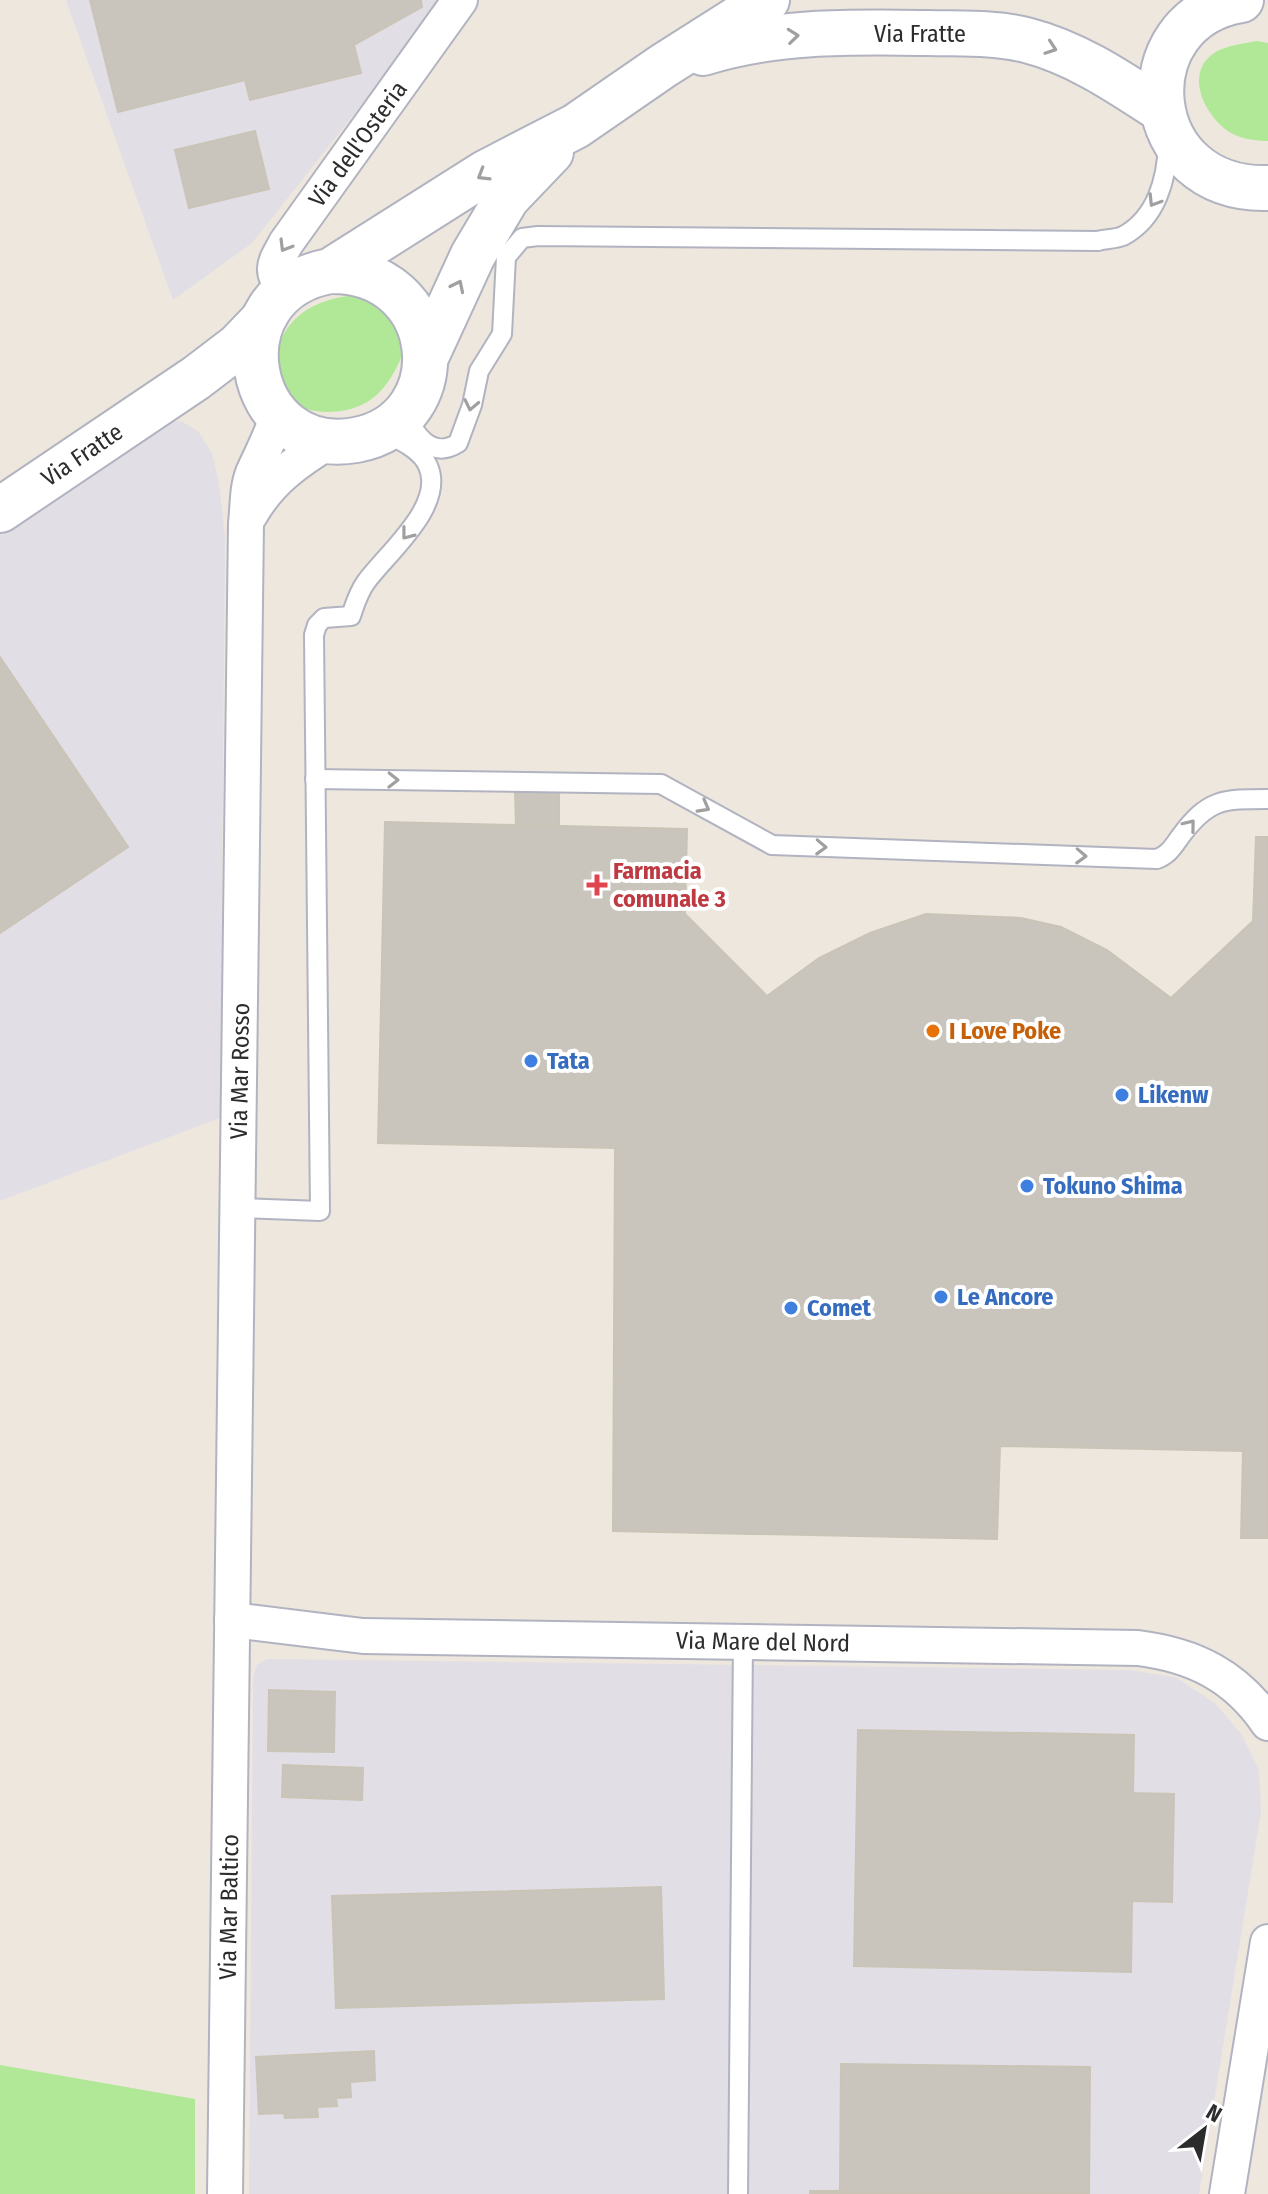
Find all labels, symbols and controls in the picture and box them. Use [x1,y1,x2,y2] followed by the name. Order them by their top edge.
[874,20,966,48] street label: Via Fratte
[787,28,800,45] one-way arrow
[1043,39,1057,55] one-way arrow
[303,76,413,212] street label: Via dell'Osteria
[477,165,492,181] one-way arrow
[1149,192,1164,207] one-way arrow
[279,237,295,252] one-way arrow
[448,279,464,294] one-way arrow
[464,397,481,411] one-way arrow
[36,418,128,492] street label: Via Fratte
[403,525,417,540] one-way arrow
[387,771,400,789] one-way arrow
[695,797,710,813] one-way arrow
[1180,820,1195,834] one-way arrow
[815,838,828,855] one-way arrow
[1075,847,1088,864] one-way arrow
[613,857,726,913] place label: Farmacia comunale 3
[588,876,606,894] marker: Farmacia comunale 3
[225,1002,255,1140] street label: Via Mar Rosso
[949,1017,1061,1045] place label: I Love Poke
[924,1022,942,1040] marker: I Love Poke
[547,1047,590,1075] place label: Tata
[522,1052,540,1070] marker: Tata
[1138,1081,1209,1109] place label: Likenw
[1113,1086,1131,1104] marker: Likenw
[1043,1172,1183,1200] place label: Tokuno Shima
[1018,1177,1036,1195] marker: Tokuno Shima
[957,1283,1054,1311] place label: Le Ancore
[932,1288,950,1306] marker: Le Ancore
[807,1294,871,1322] place label: Comet
[782,1299,800,1317] marker: Comet
[676,1626,850,1658] street label: Via Mare del Nord
[214,1834,244,1980] street label: Via Mar Baltico
[1164,2090,1244,2170] north arrow
[1201,2098,1227,2128] text: N

